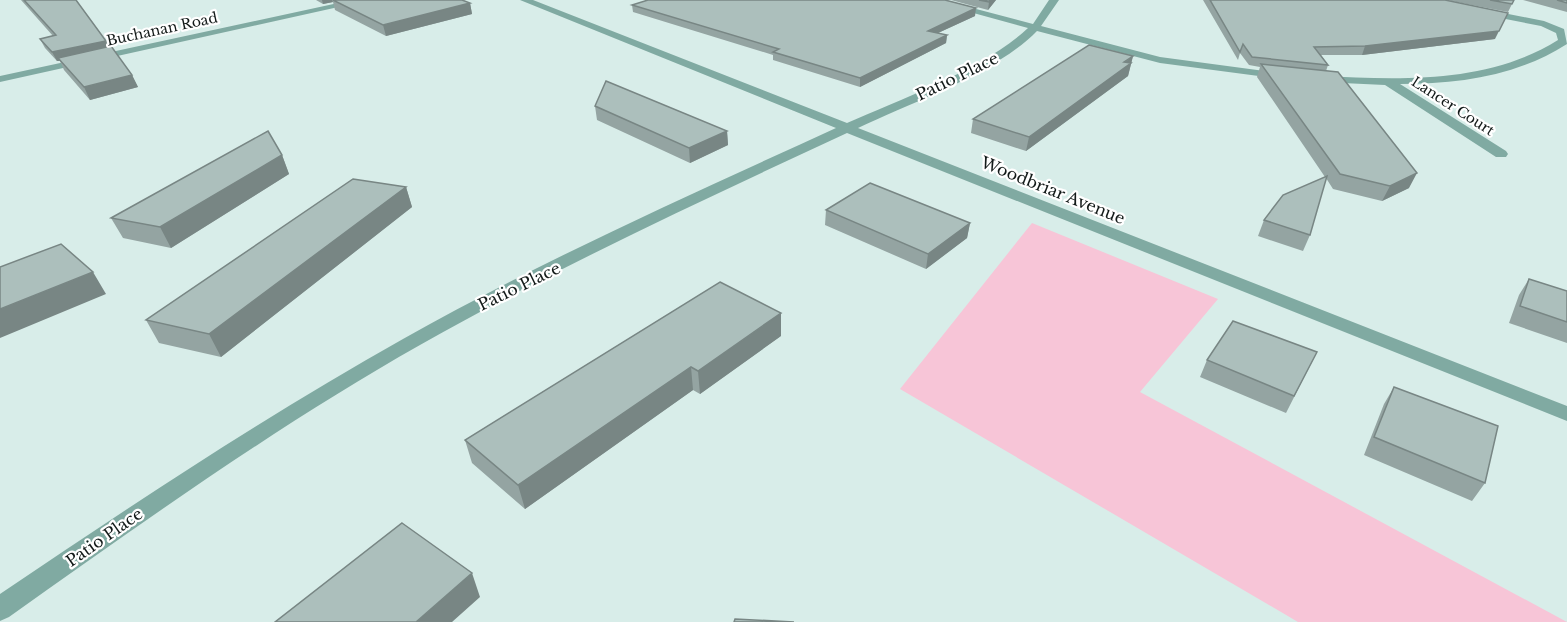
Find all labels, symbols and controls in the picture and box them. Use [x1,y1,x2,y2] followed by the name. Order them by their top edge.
[105,8,220,50] street label: Buchanan Road
[913,47,1001,105] street label: Patio Place
[1408,73,1498,140] street label: Lancer Court
[977,152,1128,228] street label: Woodbriar Avenue
[475,257,563,315] street label: Patio Place
[62,503,146,571] street label: Patio Place

